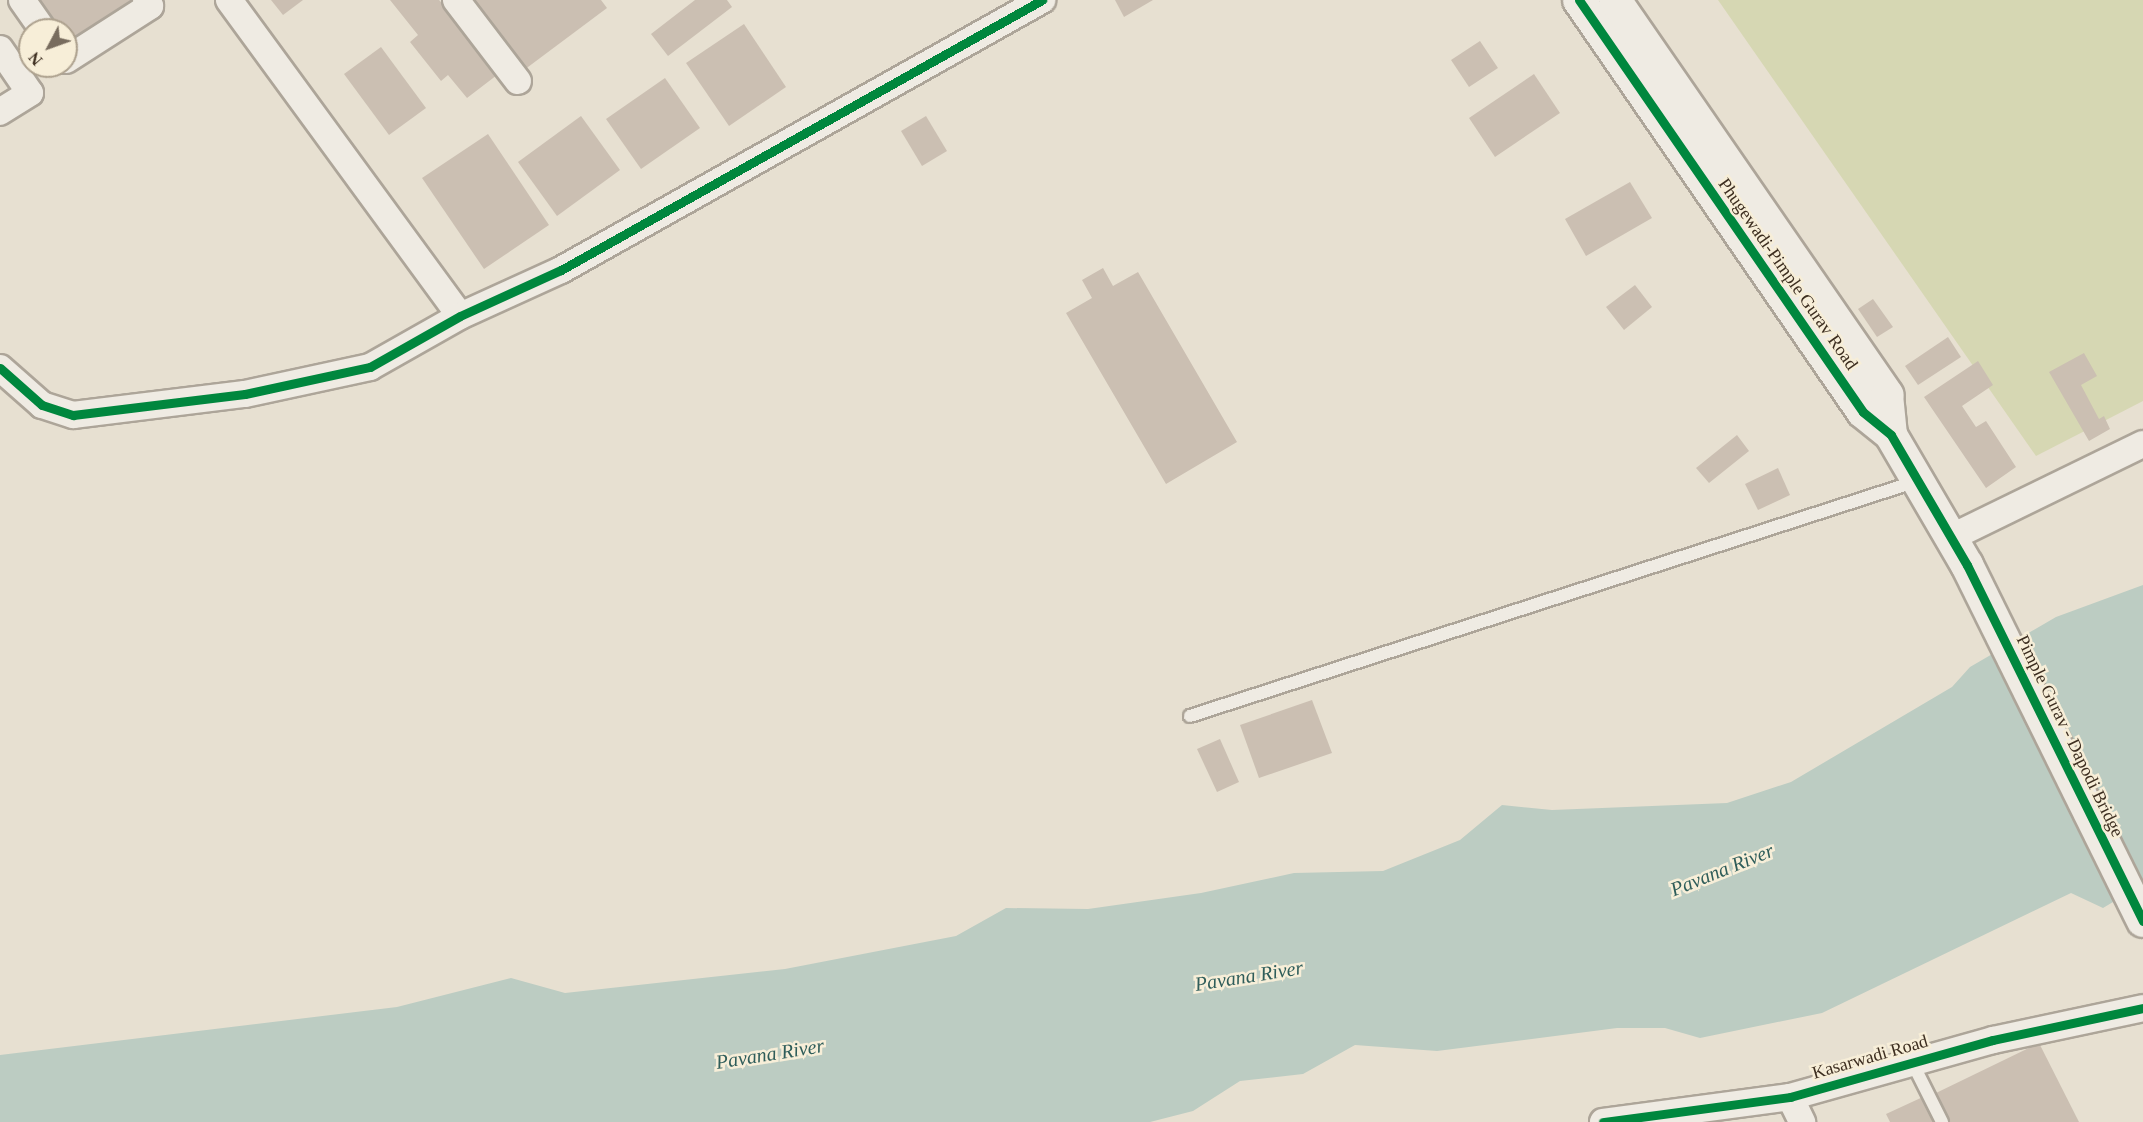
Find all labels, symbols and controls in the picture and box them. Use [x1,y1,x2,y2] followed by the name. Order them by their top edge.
[18,18,78,78] north arrow
[25,49,46,69] text: N
[1713,174,1863,374] street label: Phugewadi-Pimple Gurav Road
[2012,632,2128,840] street label: Pimple Gurav - Dapodi Bridge
[1667,838,1777,902] water label: Pavana River
[1193,956,1305,996] water label: Pavana River
[1810,1030,1930,1084] street label: Kasarwadi Road
[714,1034,826,1074] water label: Pavana River

